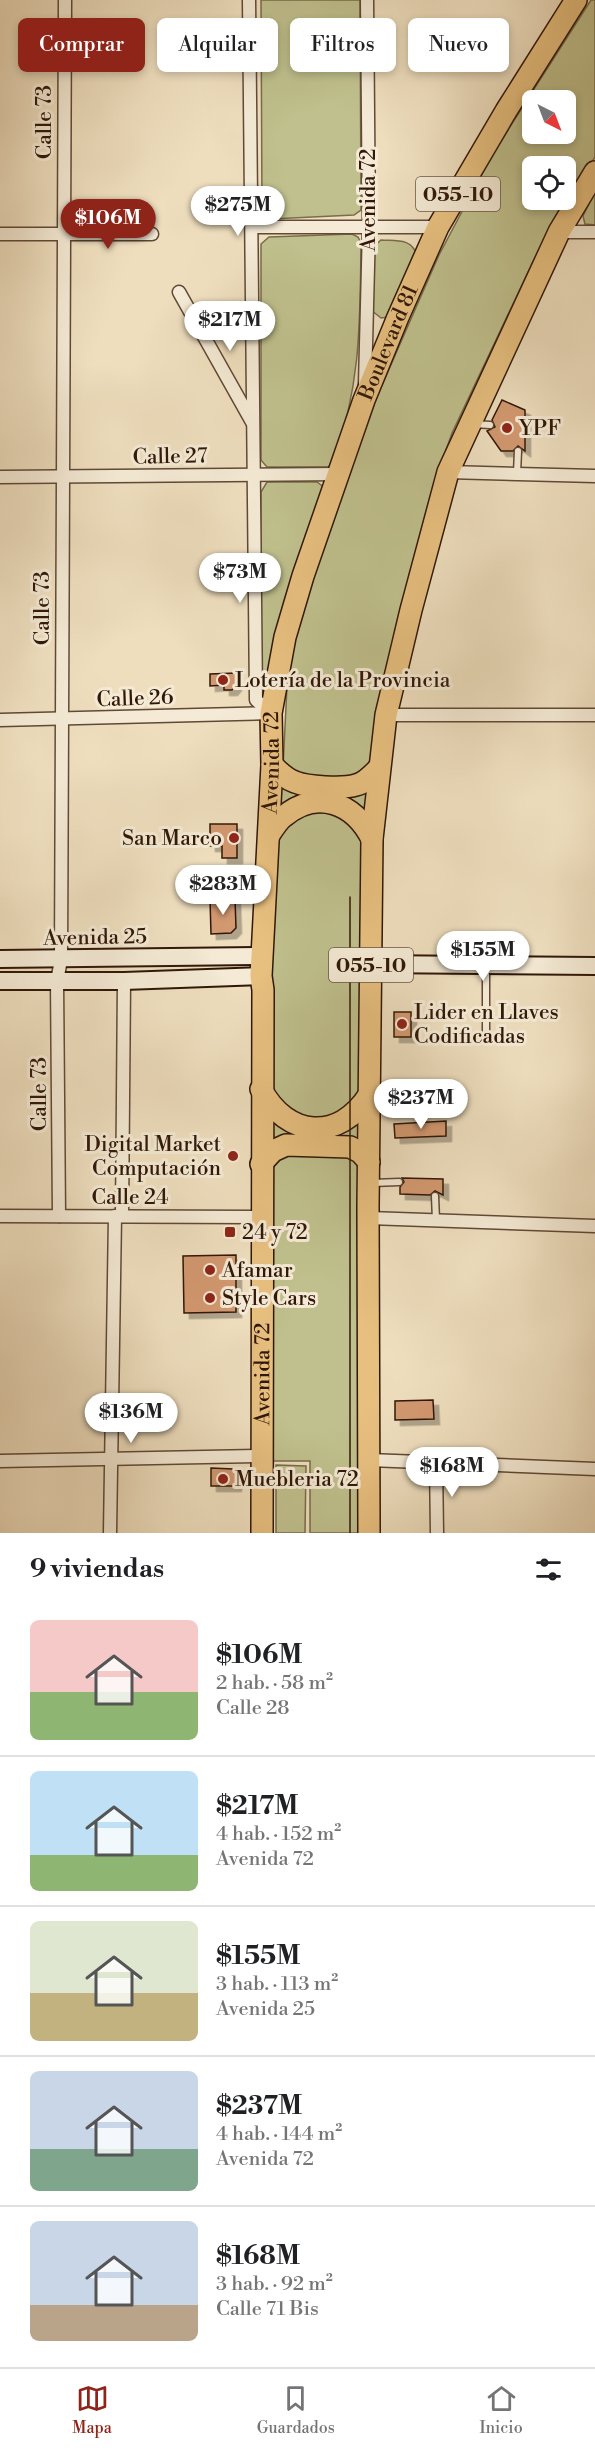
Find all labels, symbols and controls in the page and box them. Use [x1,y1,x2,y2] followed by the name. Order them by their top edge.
[18,18,145,72] chip: Comprar
[157,18,278,72] chip: Alquilar
[290,18,396,72] chip: Filtros
[408,18,509,72] chip: Nuevo
[32,85,58,159] street label: Calle 73
[522,90,576,144] north arrow
[522,90,576,210] map controls
[356,149,382,252] street label: Avenida 72
[522,156,576,210] button: locate
[416,177,500,211] road number: 055-10
[196,186,280,237] pin: $275M
[205,193,271,218] text: $275M
[66,199,150,250] pin: $106M
[75,206,141,231] text: $106M
[353,281,425,405] street label: Boulevard 81
[188,301,272,352] pin: $217M
[198,308,262,333] text: $217M
[518,416,561,442] place label: YPF
[500,421,514,435] marker: YPF
[132,443,208,471] street label: Calle 27
[204,553,276,604] pin: $73M
[213,560,267,585] text: $73M
[30,571,56,645] street label: Calle 73
[235,668,451,694] place label: Lotería de la Provincia
[216,673,230,687] marker: Lotería de la Provincia
[96,685,174,713] street label: Calle 26
[257,711,286,816] street label: Avenida 72
[122,826,222,852] place label: San Marco
[227,831,241,845] marker: San Marco
[181,865,265,916] pin: $283M
[189,872,257,897] text: $283M
[42,924,147,952] street label: Avenida 25
[441,931,525,982] pin: $155M
[451,938,515,963] text: $155M
[329,948,413,982] road number: 055-10
[414,1000,559,1050] place label: Lider en Llaves Codificadas
[395,1017,409,1031] marker: Lider en Llaves Codificadas
[27,1057,53,1131] street label: Calle 73
[379,1079,463,1130] pin: $237M
[388,1086,454,1111] text: $237M
[84,1132,222,1182] place label: Digital Market Computación
[226,1149,240,1163] marker: Digital Market Computación
[91,1185,169,1211] street label: Calle 24
[242,1220,308,1246] place label: 24 y 72
[223,1225,237,1239] marker: 24 y 72
[221,1258,293,1284] place label: Afamar
[203,1263,217,1277] marker: Afamar
[222,1286,316,1312] place label: Style Cars
[203,1291,217,1305] marker: Style Cars
[250,1323,276,1426] street label: Avenida 72
[89,1393,173,1444] pin: $136M
[99,1400,163,1425] text: $136M
[410,1447,494,1498] pin: $168M
[420,1454,484,1479] text: $168M
[235,1467,359,1493] place label: Muebleria 72
[216,1472,230,1486] marker: Muebleria 72
[30,1553,164,1585] text: 9 viviendas
[532,1553,565,1586] icon: filters
[216,1639,302,1671] text: $106M
[78,1644,150,1716] icon: home
[216,1671,333,1696] text: 2 hab. · 58 m²
[216,1696,290,1721] text: Calle 28
[216,1790,298,1822] text: $217M
[78,1795,150,1867] icon: home
[216,1822,341,1847] text: 4 hab. · 152 m²
[216,1847,314,1872] text: Avenida 72
[216,1940,300,1972] text: $155M
[78,1945,150,2017] icon: home
[216,1972,338,1997] text: 3 hab. · 113 m²
[216,1997,315,2022] text: Avenida 25
[216,2090,302,2122] text: $237M
[78,2095,150,2167] icon: home
[216,2122,342,2147] text: 4 hab. · 144 m²
[216,2147,314,2172] text: Avenida 72
[216,2240,300,2272] text: $168M
[78,2245,150,2317] icon: home
[216,2272,333,2297] text: 3 hab. · 92 m²
[216,2297,319,2322] text: Calle 71 Bis
[72,2382,112,2438] tab: Mapa
[257,2382,335,2438] tab: Guardados
[479,2382,523,2438] tab: Inicio

